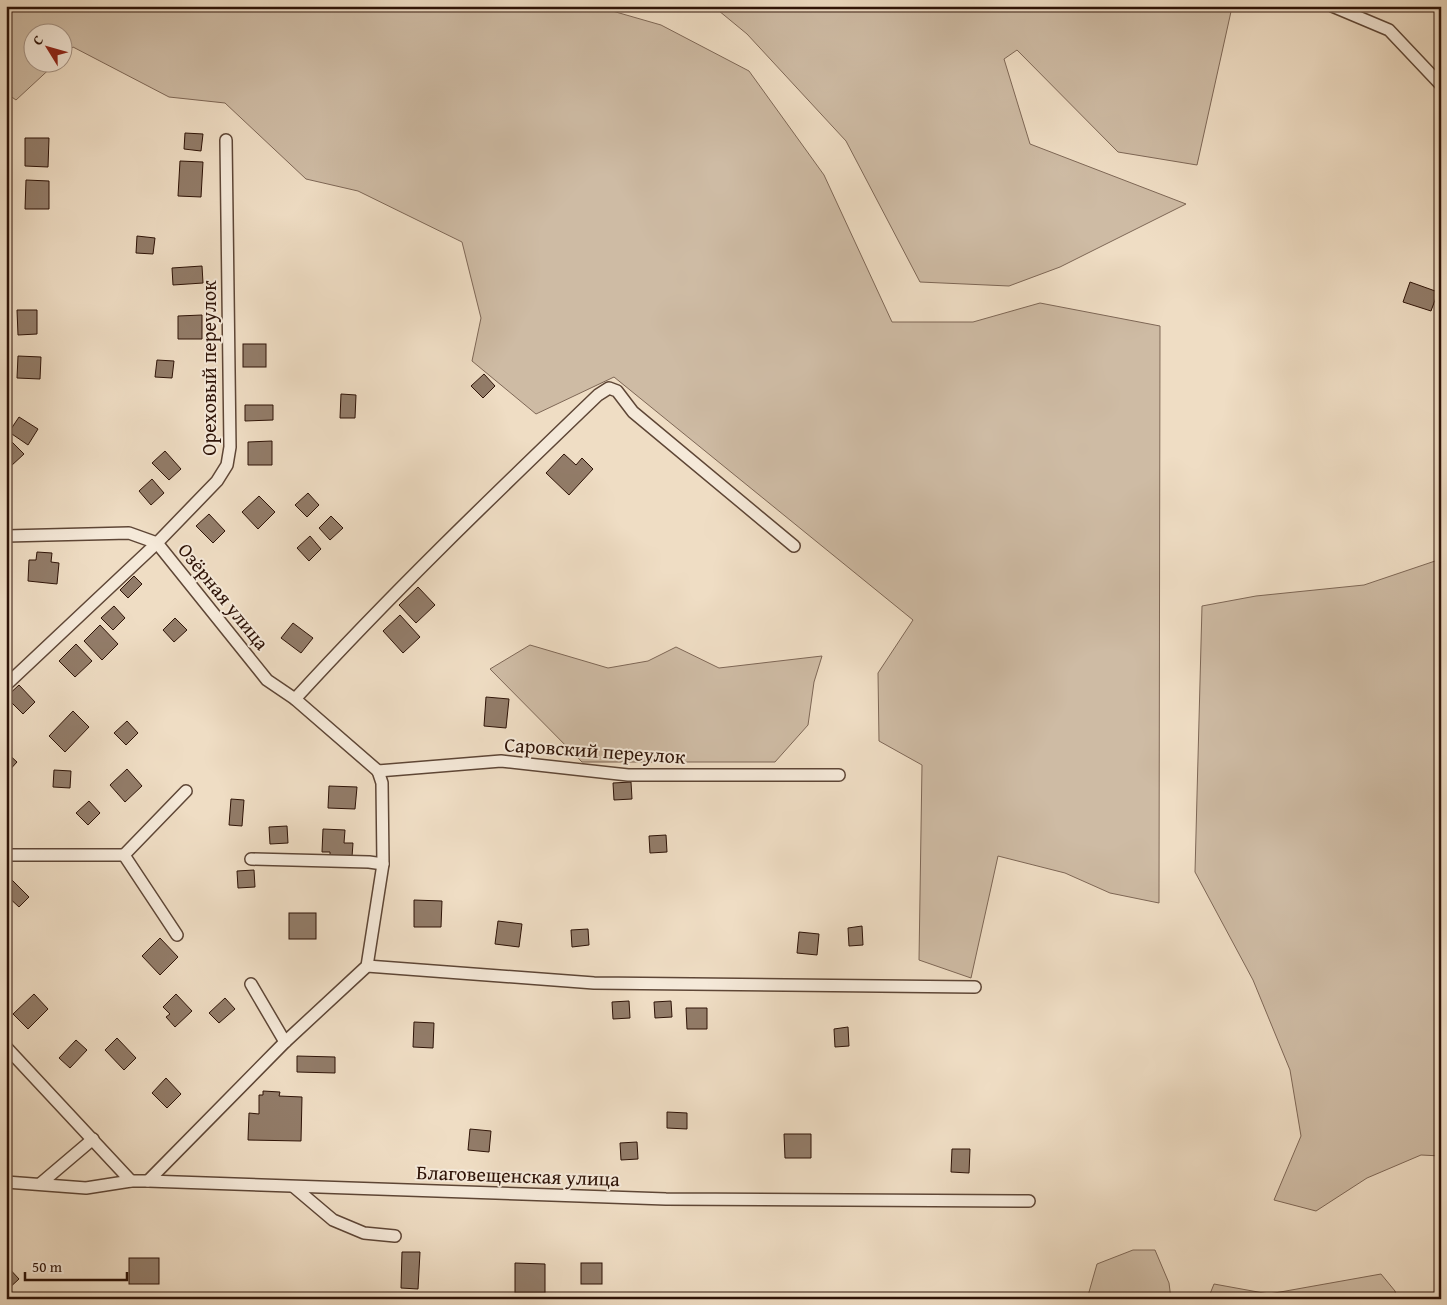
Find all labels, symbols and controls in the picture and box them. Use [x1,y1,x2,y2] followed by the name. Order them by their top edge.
[22,22,72,72] north arrow
[27,31,48,49] text: С
[194,280,223,456] street label: Ореховый переулок
[172,536,277,656] street label: Озёрная улица
[504,729,687,771] street label: Саровский переулок
[416,1157,621,1193] street label: Благовещенская улица
[25,1250,128,1282] scale bar
[32,1256,63,1277] text: 50 m

